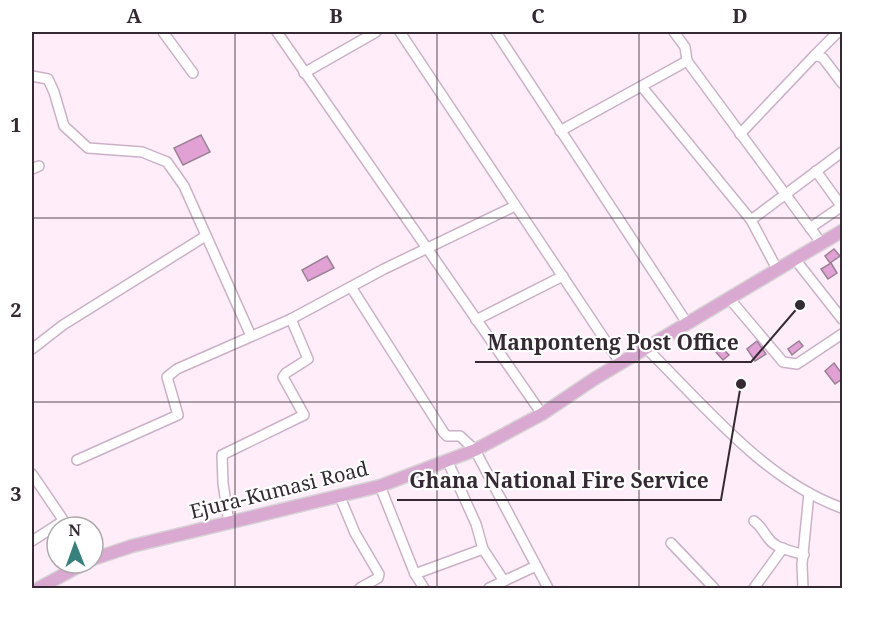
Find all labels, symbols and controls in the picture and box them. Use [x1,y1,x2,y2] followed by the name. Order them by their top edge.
[126,2,142,29] text: A
[329,2,343,29] text: B
[531,2,545,29] text: C
[732,2,748,29] text: D
[10,111,22,138] text: 1
[10,296,22,323] text: 2
[475,323,751,362] callout: Manponteng Post Office
[487,328,739,356] text: Manponteng Post Office
[187,454,371,525] street label: Ejura-Kumasi Road
[397,461,721,500] callout: Ghana National Fire Service
[409,466,709,494] text: Ghana National Fire Service
[10,480,22,507] text: 3
[45,515,105,575] north arrow
[68,519,82,541] text: N

